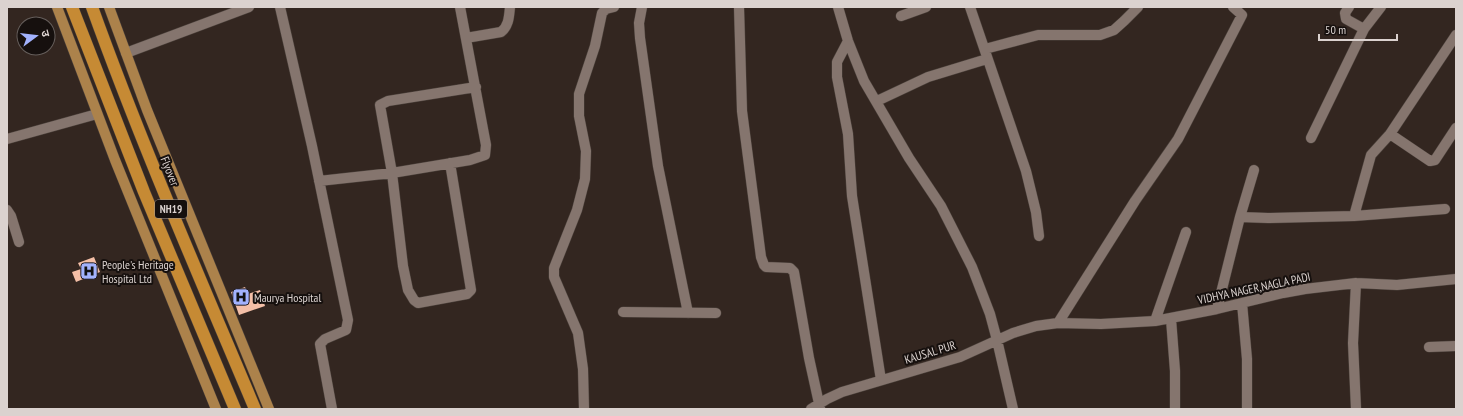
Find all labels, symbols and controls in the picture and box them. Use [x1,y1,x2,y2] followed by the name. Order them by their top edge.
[16,16,56,56] north arrow
[1319,16,1397,42] scale bar
[1325,22,1346,37] text: 50 m
[38,28,53,39] text: उ
[157,154,183,188] street label: Flyover
[155,200,187,218] road number: NH19
[102,257,174,286] place label: People's Heritage Hospital Ltd
[79,261,99,281] hospital icon: People's Heritage Hospital Ltd
[1195,269,1312,307] street label: VIDHYA NAGER,NAGLA PADI
[231,287,251,307] hospital icon: Maurya Hospital
[254,290,321,305] place label: Maurya Hospital
[903,337,958,367] street label: KAUSAL PUR

